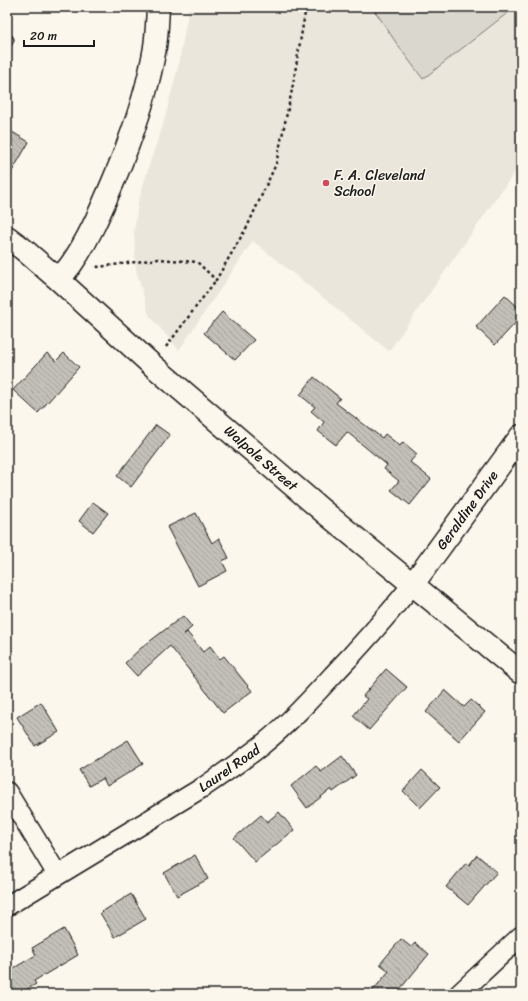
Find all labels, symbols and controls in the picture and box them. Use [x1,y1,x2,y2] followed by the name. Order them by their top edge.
[24,22,94,48] scale bar
[30,25,57,47] text: 20 m
[334,163,426,204] place label: F. A. Cleveland School
[321,178,331,188] marker: F. A. Cleveland School
[218,419,304,499] street label: Walpole Street
[430,465,505,555] street label: Geraldine Drive
[193,737,267,799] street label: Laurel Road

